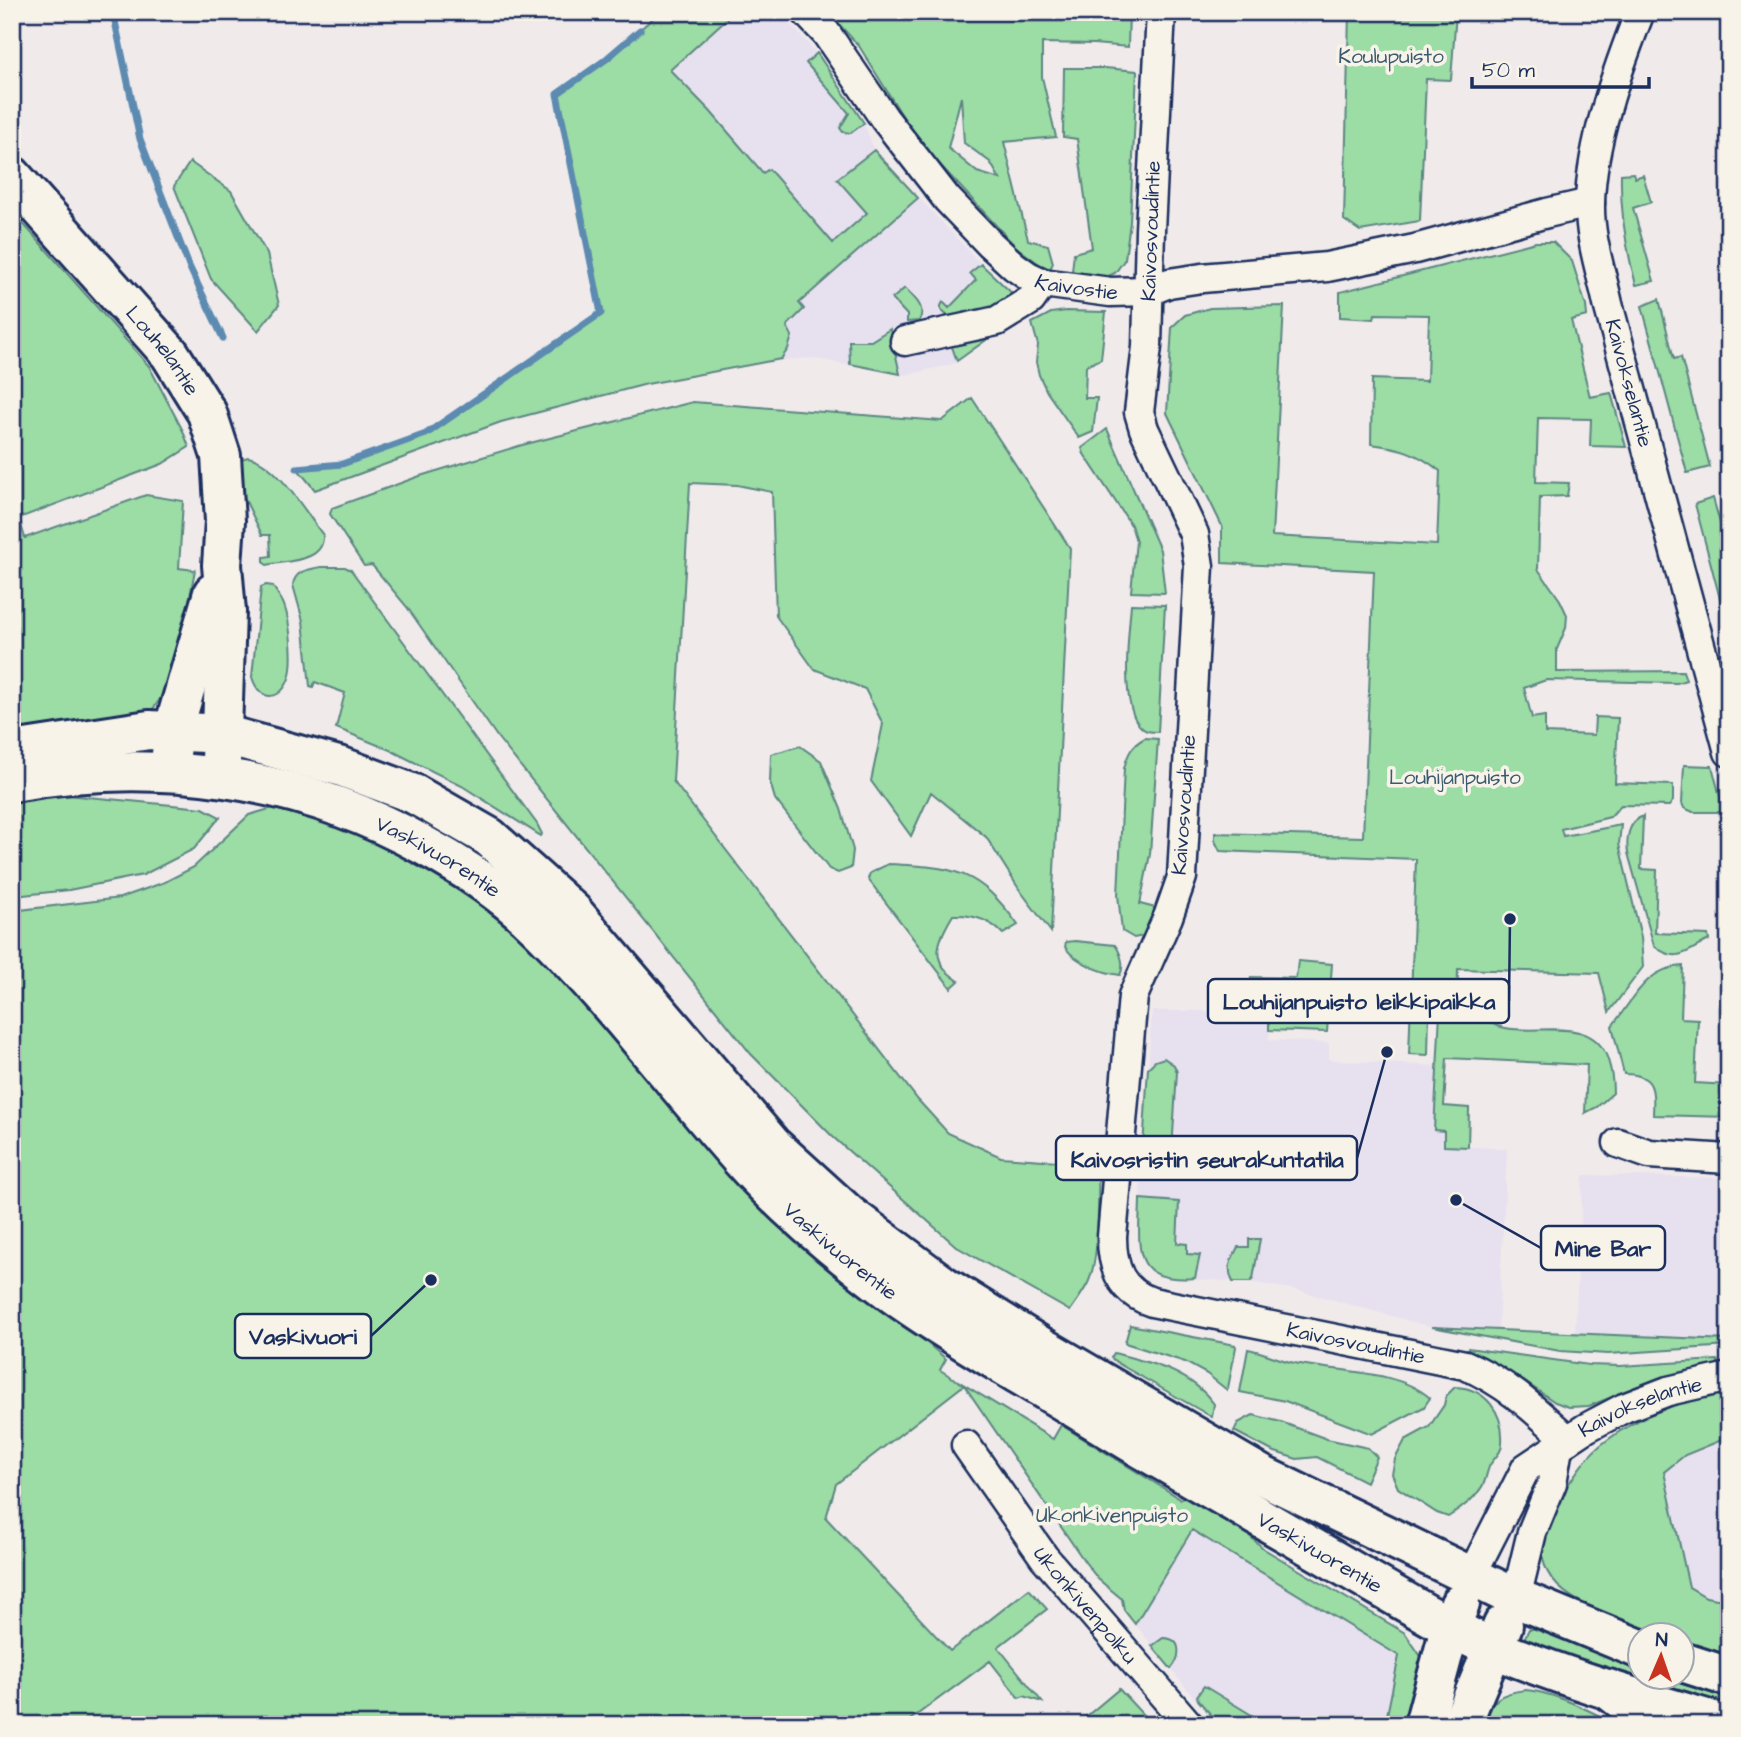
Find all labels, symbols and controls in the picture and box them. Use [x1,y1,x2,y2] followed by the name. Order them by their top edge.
[1338,42,1444,72] park label: Koulupuisto
[1472,46,1648,90] scale bar
[1482,56,1536,85] text: 50 m
[1134,160,1168,302] street label: Kaivosvoudintie
[1030,267,1118,307] street label: Kaivostie
[119,299,207,401] street label: Louhelantie
[1598,316,1660,450] street label: Kaivokselantie
[1165,734,1203,876] street label: Kaivosvoudintie
[1389,763,1521,793] park label: Louhijanpuisto
[371,809,507,904] street label: Vaskivuorentie
[1208,979,1509,1023] callout: Louhijanpuisto leikkipaikka
[1223,986,1496,1018] text: Louhijanpuisto leikkipaikka
[1056,1136,1357,1180] callout: Kaivosristin seurakuntatila
[1070,1144,1344,1176] text: Kaivosristin seurakuntatila
[777,1195,904,1307] street label: Vaskivuorentie
[1541,1226,1665,1270] callout: Mine Bar
[1555,1233,1652,1265] text: Mine Bar
[235,1314,371,1358] callout: Vaskivuori
[1284,1315,1428,1371] street label: Kaivosvoudintie
[248,1321,358,1353] text: Vaskivuori
[1572,1369,1705,1444] street label: Kaivokselantie
[1036,1501,1188,1531] park label: Ukonkivenpuisto
[1252,1505,1388,1600] street label: Vaskivuorentie
[1027,1541,1144,1670] street label: Ukonkivenpolku
[1626,1622,1696,1692] north arrow
[1655,1627,1668,1654] text: N

